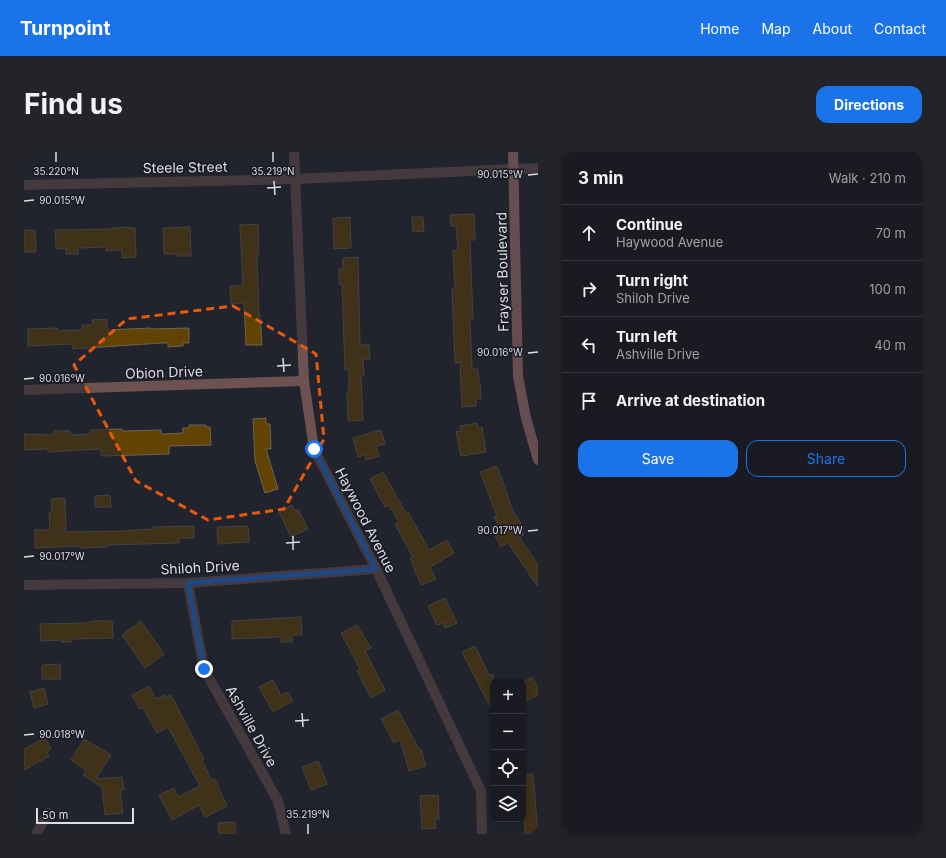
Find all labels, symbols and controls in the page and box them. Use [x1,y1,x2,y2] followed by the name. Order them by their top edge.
[20,17,110,40] text: Turnpoint
[700,20,739,37] text: Home
[761,20,791,37] text: Map
[813,20,852,37] text: About
[874,20,926,37] text: Contact
[816,86,922,123] button: Directions
[24,87,123,121] text: Find us
[142,158,228,176] street label: Steele Street
[33,165,79,177] text: 35.220°N
[251,165,295,177] text: 35.219°N
[477,168,523,180] text: 90.015°W
[578,168,624,188] text: 3 min
[829,170,906,186] text: Walk · 210 m
[39,194,85,206] text: 90.015°W
[492,212,512,332] street label: Frayser Boulevard
[616,215,683,234] text: Continue
[578,222,600,244] icon: ahead
[876,225,906,241] text: 70 m
[616,234,723,250] text: Haywood Avenue
[616,271,688,290] text: Turn right
[578,278,600,300] icon: right
[869,281,906,297] text: 100 m
[616,290,690,306] text: Shiloh Drive
[616,327,677,346] text: Turn left
[578,334,600,356] icon: left
[874,337,906,353] text: 40 m
[477,346,523,358] text: 90.016°W
[616,346,700,362] text: Ashville Drive
[125,362,203,382] street label: Obion Drive
[39,372,85,384] text: 90.016°W
[578,390,600,412] icon: arrive
[616,391,765,410] text: Arrive at destination
[305,440,323,458] route start
[578,440,738,477] button: Save
[746,440,906,477] button: Share
[332,465,400,575] street label: Haywood Avenue
[477,524,523,536] text: 90.017°W
[39,550,85,562] text: 90.017°W
[160,556,240,578] street label: Shiloh Drive
[195,660,213,678] route end
[490,678,526,822] map controls
[490,678,526,714] button: +
[223,683,281,769] street label: Ashville Drive
[490,714,526,750] button: −
[39,728,85,740] text: 90.018°W
[490,750,526,786] button: locate
[490,786,526,822] button: layers
[36,806,134,825] scale bar
[42,808,68,822] text: 50 m
[286,808,330,820] text: 35.219°N

